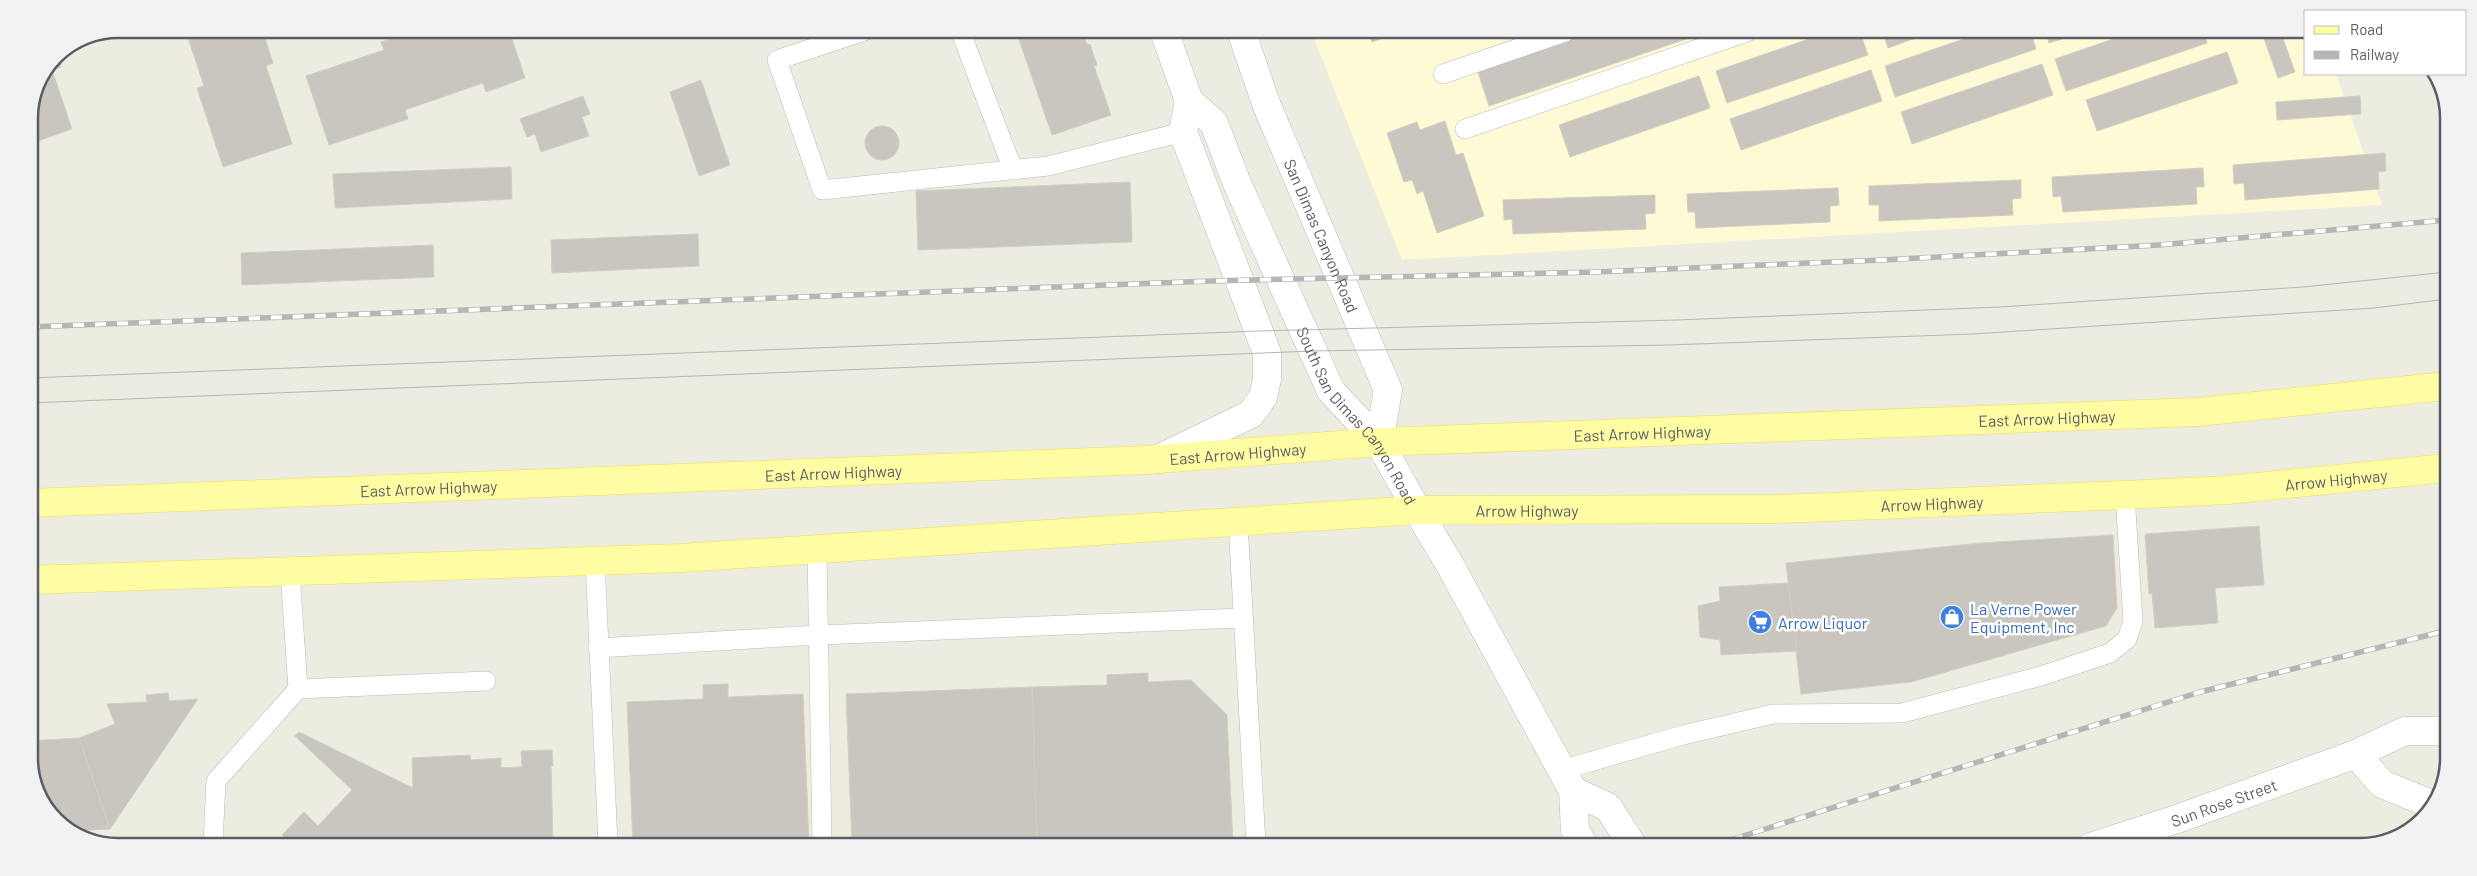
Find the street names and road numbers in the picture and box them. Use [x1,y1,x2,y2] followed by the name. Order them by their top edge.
[1281,156,1363,315] street label: San Dimas Canyon Road
[1294,323,1421,507] street label: South San Dimas Canyon Road
[1978,405,2117,430] street label: East Arrow Highway
[1573,420,1712,444] street label: East Arrow Highway
[1169,438,1308,468] street label: East Arrow Highway
[764,460,903,484] street label: East Arrow Highway
[2284,464,2389,494] street label: Arrow Highway
[360,475,498,500] street label: East Arrow Highway
[1880,491,1984,514] street label: Arrow Highway
[1476,500,1579,519] street label: Arrow Highway
[2168,774,2279,830] street label: Sun Rose Street

